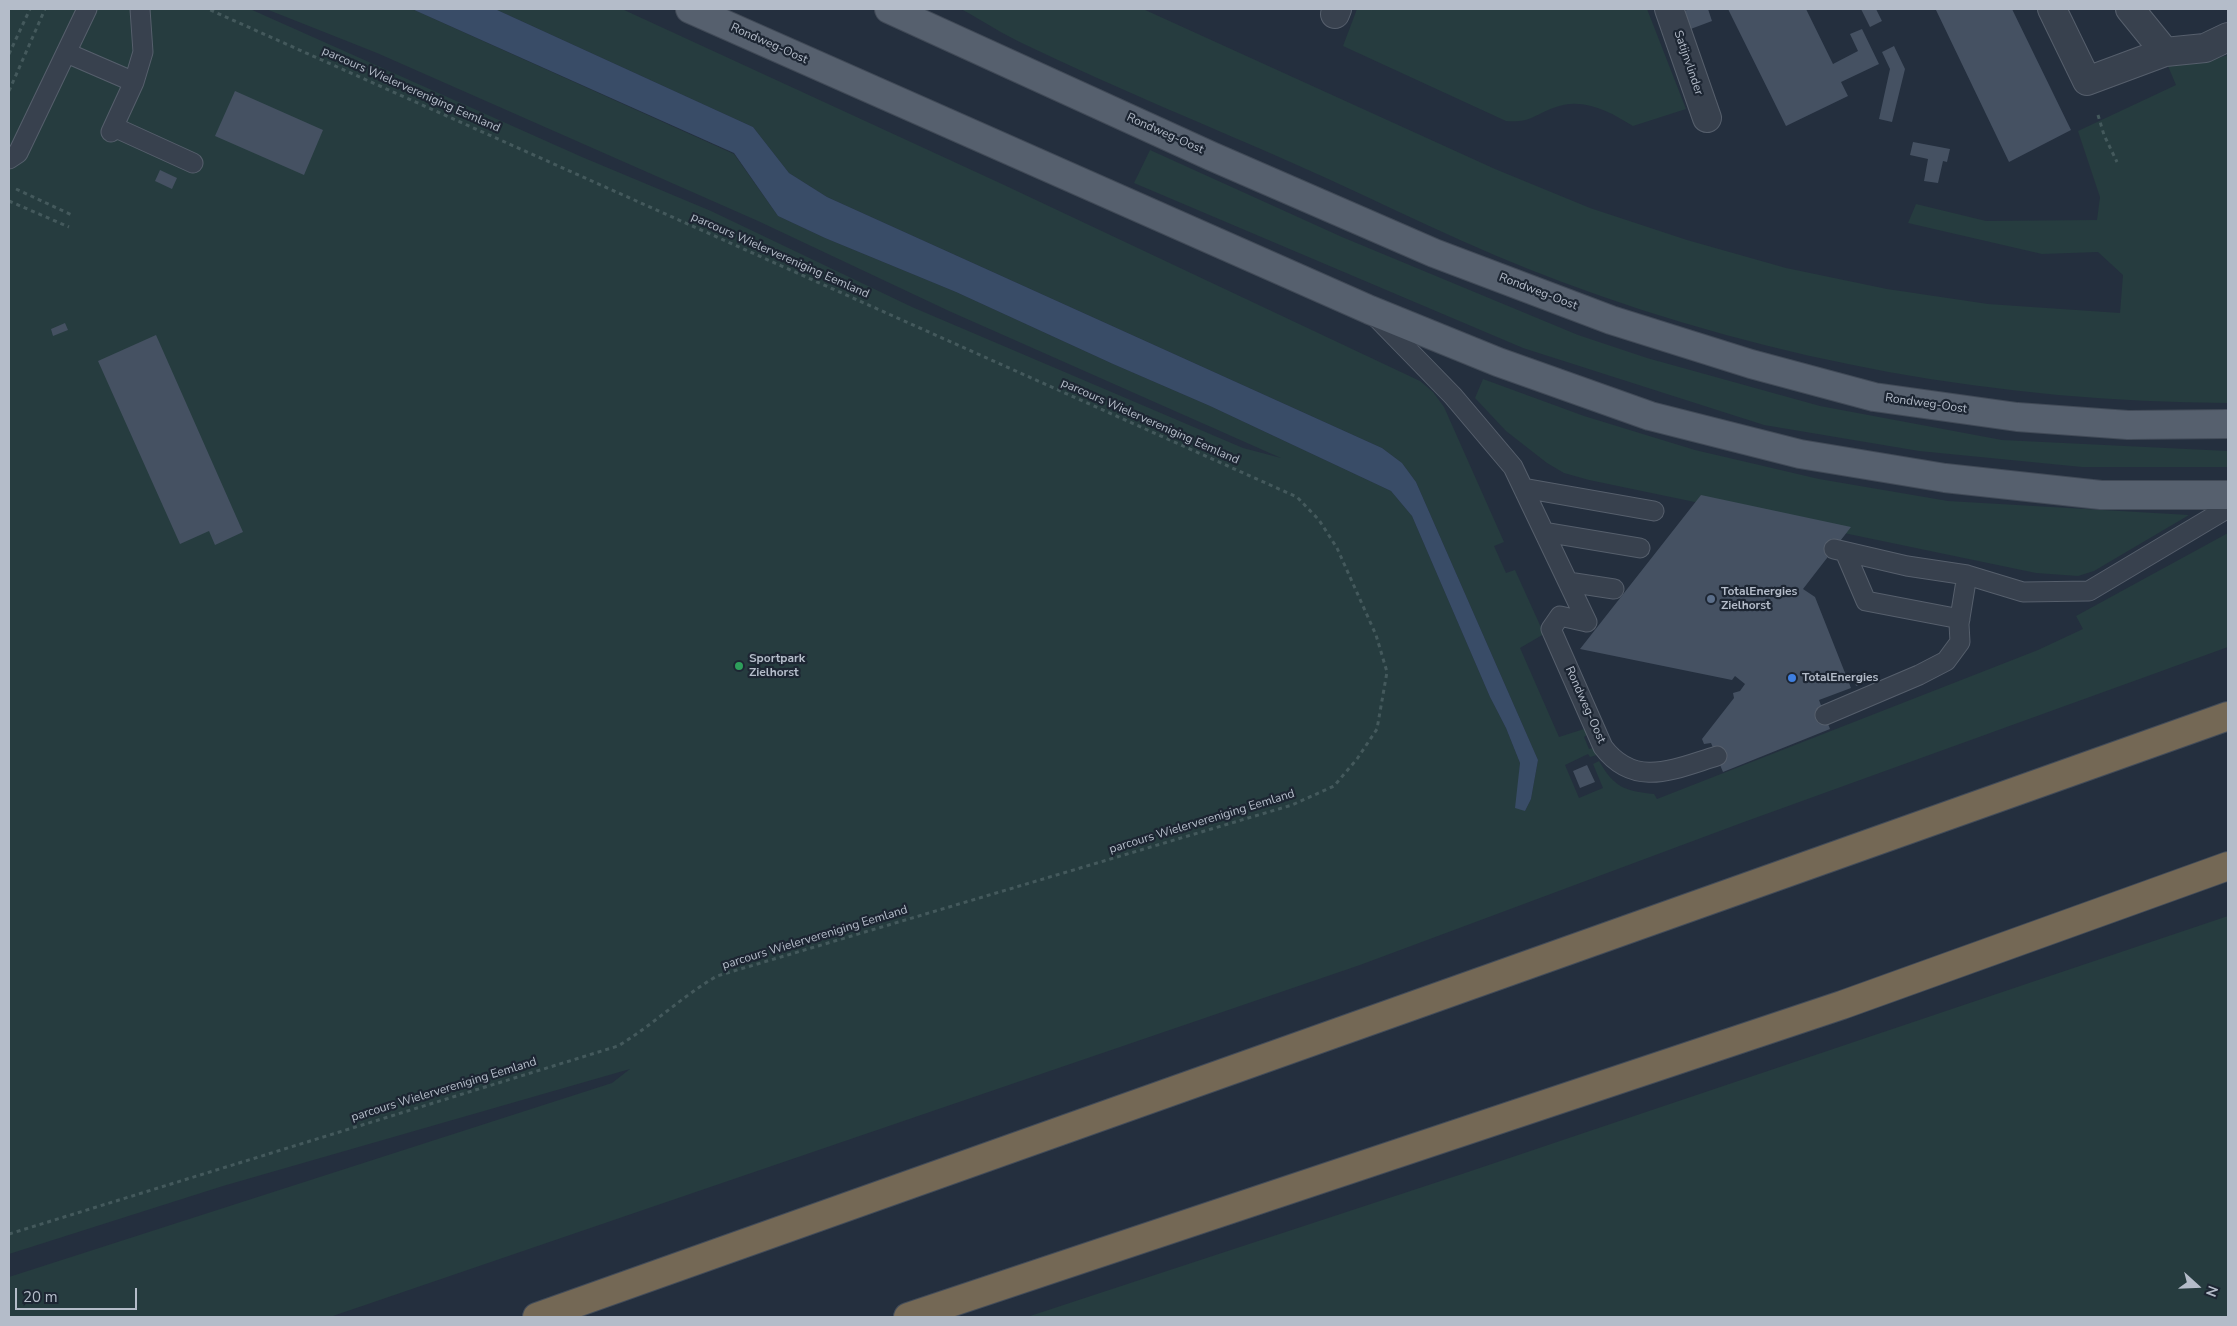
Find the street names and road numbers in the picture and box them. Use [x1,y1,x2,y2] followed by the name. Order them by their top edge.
[728,21,810,67] street label: Rondweg-Oost
[1670,29,1706,97] street label: Satijnvlinder
[320,44,502,136] street label: parcours Wielervereniging Eemland
[1124,111,1206,157] street label: Rondweg-Oost
[689,210,871,302] street label: parcours Wielervereniging Eemland
[1497,270,1579,314] street label: Rondweg-Oost
[1059,376,1241,468] street label: parcours Wielervereniging Eemland
[1884,391,1968,417] street label: Rondweg-Oost
[1562,664,1608,746] street label: Rondweg-Oost
[1108,787,1296,857] street label: parcours Wielervereniging Eemland
[721,903,909,973] street label: parcours Wielervereniging Eemland
[350,1055,538,1125] street label: parcours Wielervereniging Eemland

